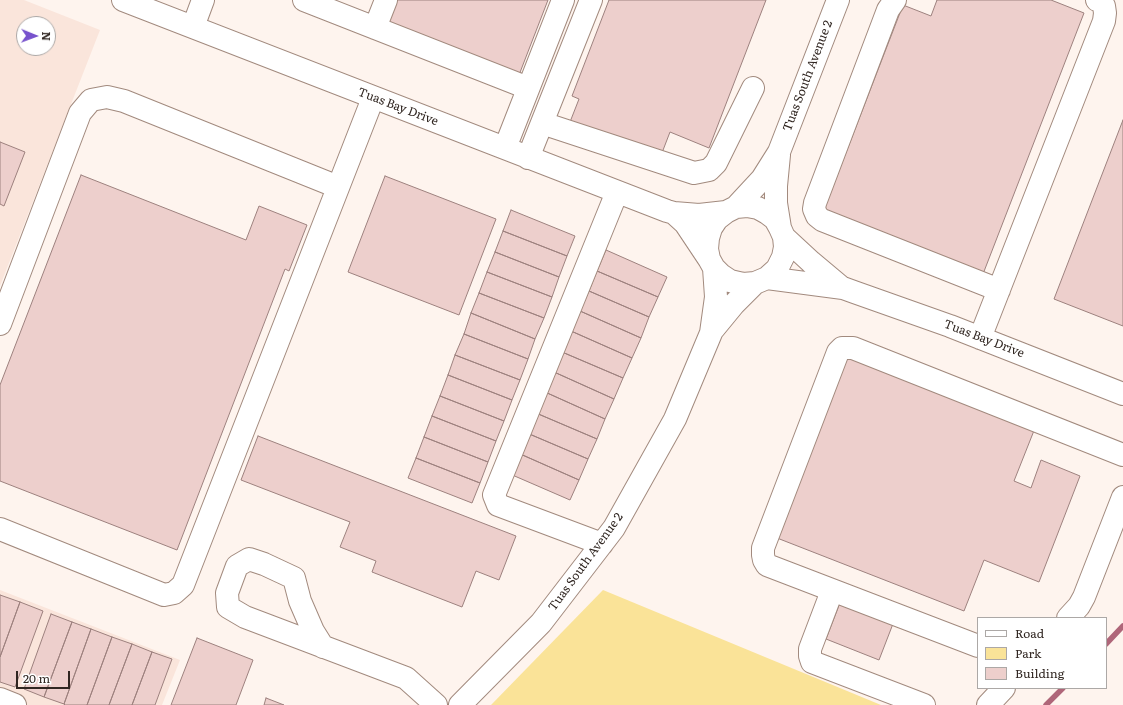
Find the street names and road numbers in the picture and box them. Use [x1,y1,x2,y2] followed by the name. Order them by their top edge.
[780,19,836,133] street label: Tuas South Avenue 2
[356,85,440,129] street label: Tuas Bay Drive
[942,317,1026,361] street label: Tuas Bay Drive
[546,510,626,614] street label: Tuas South Avenue 2

